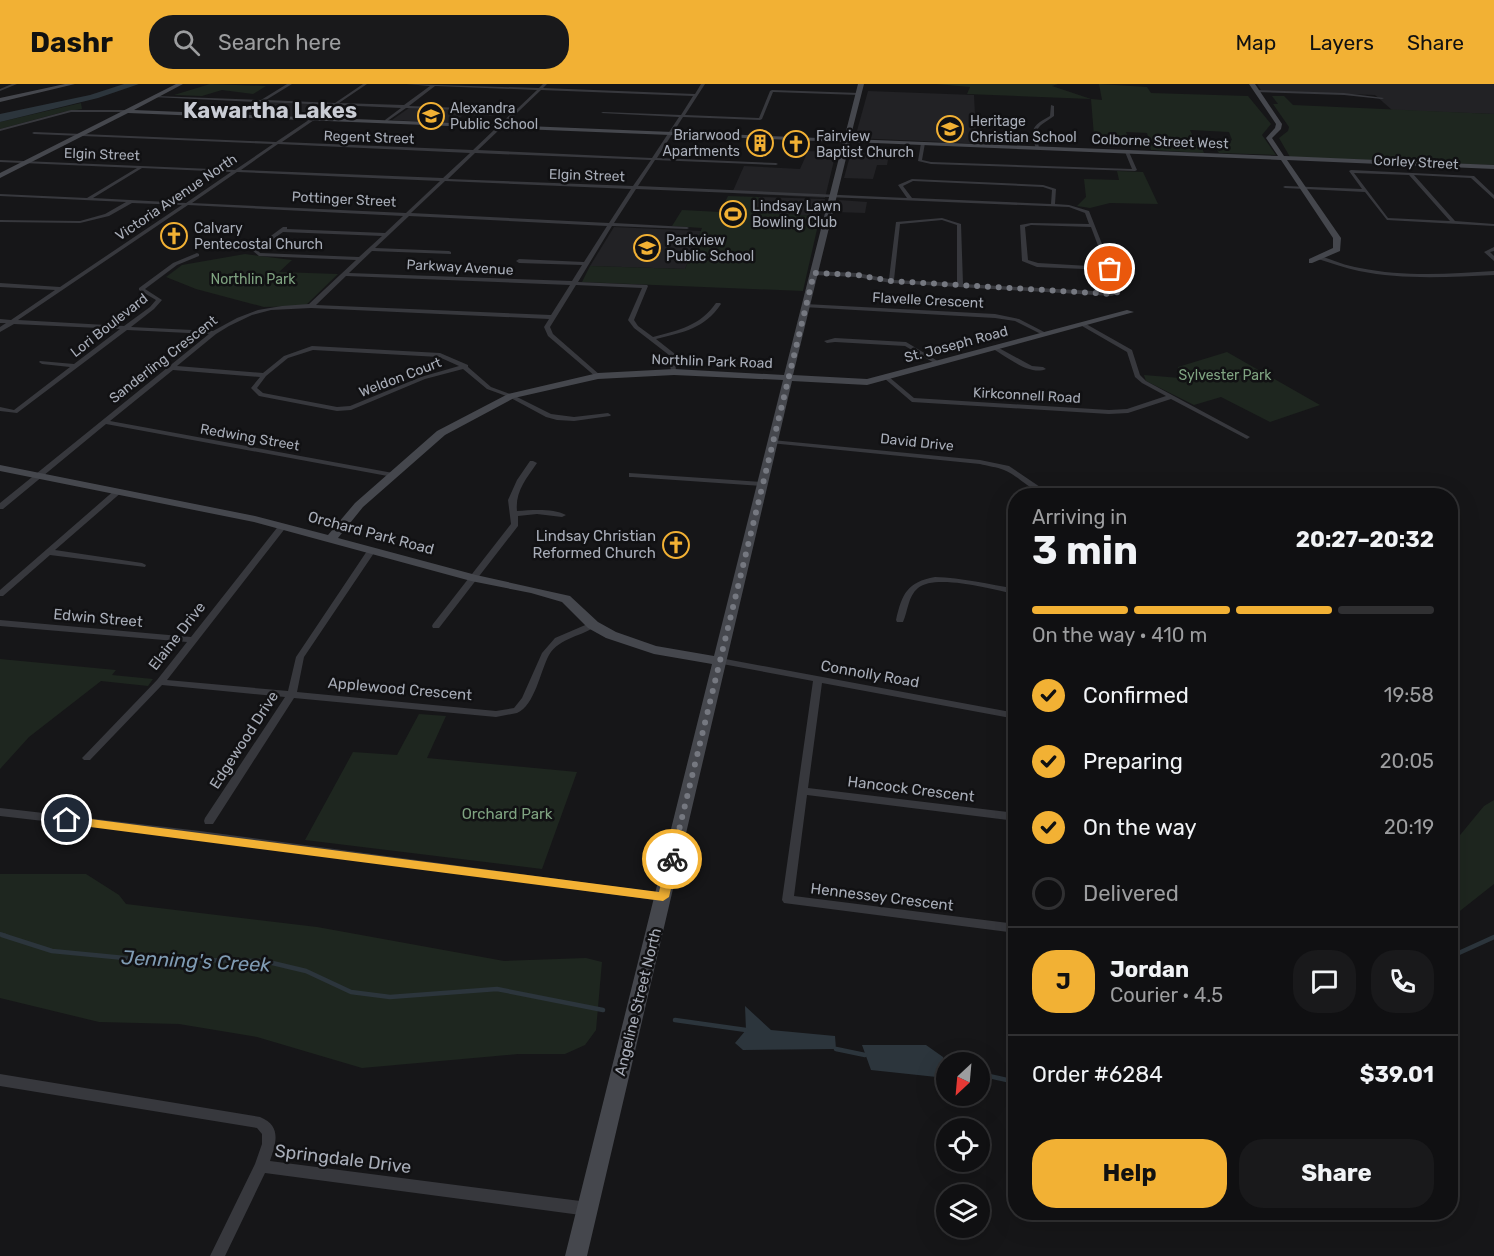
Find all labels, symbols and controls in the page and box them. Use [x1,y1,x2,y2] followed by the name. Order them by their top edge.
[149,15,569,69] search box
[30,26,113,59] text: Dashr
[170,26,203,59] icon: search
[218,29,341,56] text: Search here
[1235,30,1276,55] text: Map
[1309,30,1374,55] text: Layers
[1407,30,1464,55] text: Share
[183,97,357,124] district label: Kawartha Lakes
[450,100,538,133] place label: Alexandra Public School
[416,101,446,131] school or university icon: Alexandra Public School
[970,113,1077,146] place label: Heritage Christian School
[935,114,965,144] school or university icon: Heritage Christian School
[323,127,415,148] street label: Regent Street
[662,127,740,160] place label: Briarwood Apartments
[745,128,775,158] building icon: Briarwood Apartments
[816,128,914,161] place label: Fairview Baptist Church
[781,129,811,159] church icon: Fairview Baptist Church
[1091,131,1229,152] street label: Colborne Street West
[64,145,141,164] street label: Elgin Street
[112,150,240,244] street label: Victoria Avenue North
[1373,152,1459,173] street label: Corley Street
[549,166,626,185] street label: Elgin Street
[291,188,397,211] street label: Pottinger Street
[752,198,841,231] place label: Lindsay Lawn Bowling Club
[718,199,748,229] sports icon: Lindsay Lawn Bowling Club
[194,220,323,253] place label: Calvary Pentecostal Church
[159,221,189,251] church icon: Calvary Pentecostal Church
[666,232,754,265] place label: Parkview Public School
[632,233,662,263] school or university icon: Parkview Public School
[1084,243,1135,294] pin
[1093,252,1126,285] icon: bag
[406,256,514,279] street label: Parkway Avenue
[211,271,296,288] park label: Northlin Park
[872,289,985,312] street label: Flavelle Crescent
[67,290,151,361] street label: Lori Boulevard
[106,312,221,407] street label: Sanderling Crescent
[902,322,1010,366] street label: St. Joseph Road
[651,351,773,372] street label: Northlin Park Road
[357,354,444,401] street label: Weldon Court
[1178,367,1272,384] park label: Sylvester Park
[973,384,1081,407] street label: Kirkconnell Road
[199,420,301,455] street label: Redwing Street
[879,430,955,455] street label: David Drive
[1032,505,1127,529] text: Arriving in
[306,508,436,558] street label: Orchard Park Road
[1296,526,1434,553] text: 20:27–20:32
[533,527,656,562] place label: Lindsay Christian Reformed Church
[1032,528,1138,574] text: 3 min
[661,530,691,560] church icon: Lindsay Christian Reformed Church
[145,598,209,674] street label: Elaine Drive
[53,605,144,631] street label: Edwin Street
[1032,623,1207,647] text: On the way · 410 m
[819,656,921,692] street label: Connolly Road
[327,674,473,704] street label: Applewood Crescent
[1032,679,1065,712] icon: check
[1083,682,1189,709] text: Confirmed
[1384,683,1434,707] text: 19:58
[206,688,282,792] street label: Edgewood Drive
[1032,745,1065,778] icon: check
[1083,748,1183,775] text: Preparing
[1380,749,1434,773] text: 20:05
[847,772,976,806] street label: Hancock Crescent
[41,794,92,845] pin
[50,803,83,836] icon: home
[462,805,553,823] park label: Orchard Park
[1032,811,1065,844] icon: check
[1083,814,1197,841] text: On the way
[1384,815,1434,839] text: 20:19
[642,829,702,889] courier
[656,843,689,876] icon: bike
[810,879,955,915] street label: Hennessey Crescent
[1083,880,1179,907] text: Delivered
[611,926,665,1078] street label: Angeline Street North
[121,945,272,977] water label: Jenning's Creek
[1293,950,1356,1013] button: chat
[1371,950,1434,1013] button: phone
[1110,956,1189,983] text: Jordan
[1056,968,1071,995] text: J
[1110,983,1223,1007] text: Courier · 4.5
[936,1052,990,1106] north arrow
[936,1052,990,1238] map controls
[1032,1061,1163,1088] text: Order #6284
[1360,1061,1434,1088] text: $39.01
[936,1118,990,1172] button: locate
[1032,1139,1227,1208] button: Help
[1239,1139,1434,1208] button: Share
[273,1140,413,1178] street label: Springdale Drive
[936,1184,990,1238] button: layers

